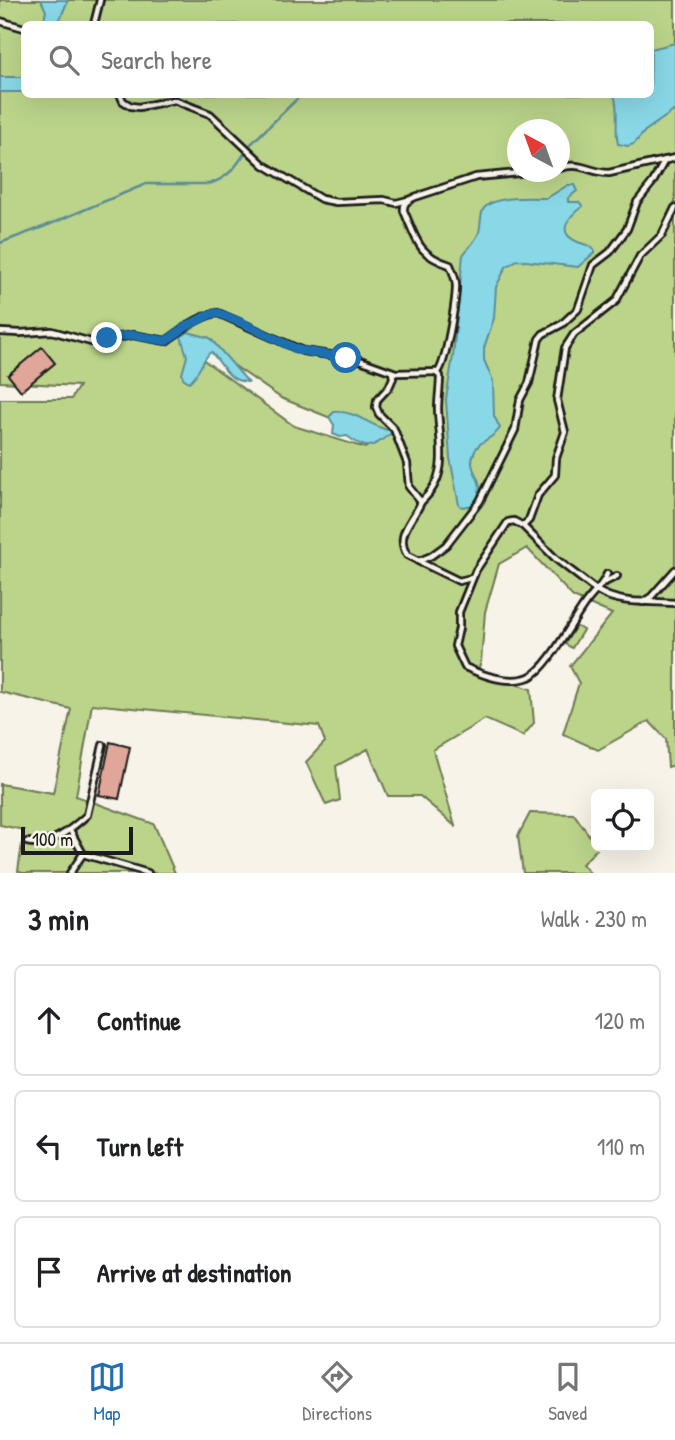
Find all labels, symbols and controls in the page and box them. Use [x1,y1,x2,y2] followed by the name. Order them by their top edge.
[21,21,654,98] search box
[45,41,83,79] icon: search
[101,42,212,77] text: Search here
[507,119,570,182] north arrow
[91,322,122,353] route end
[330,342,361,373] route start
[591,789,654,852] map controls
[591,789,654,852] button: locate
[21,824,133,856] scale bar
[32,826,73,852] text: 100 m
[28,899,89,939] text: 3 min
[541,903,647,934] text: Walk · 230 m
[30,1001,68,1039] icon: ahead
[97,1003,181,1038] text: Continue
[595,1005,645,1036] text: 120 m
[30,1127,68,1165] icon: left
[97,1129,183,1164] text: Turn left
[597,1131,645,1162] text: 110 m
[30,1253,68,1291] icon: arrive
[97,1255,292,1290] text: Arrive at destination
[88,1358,126,1426] tab: Map
[302,1358,372,1426] tab: Directions
[548,1358,587,1426] tab: Saved

